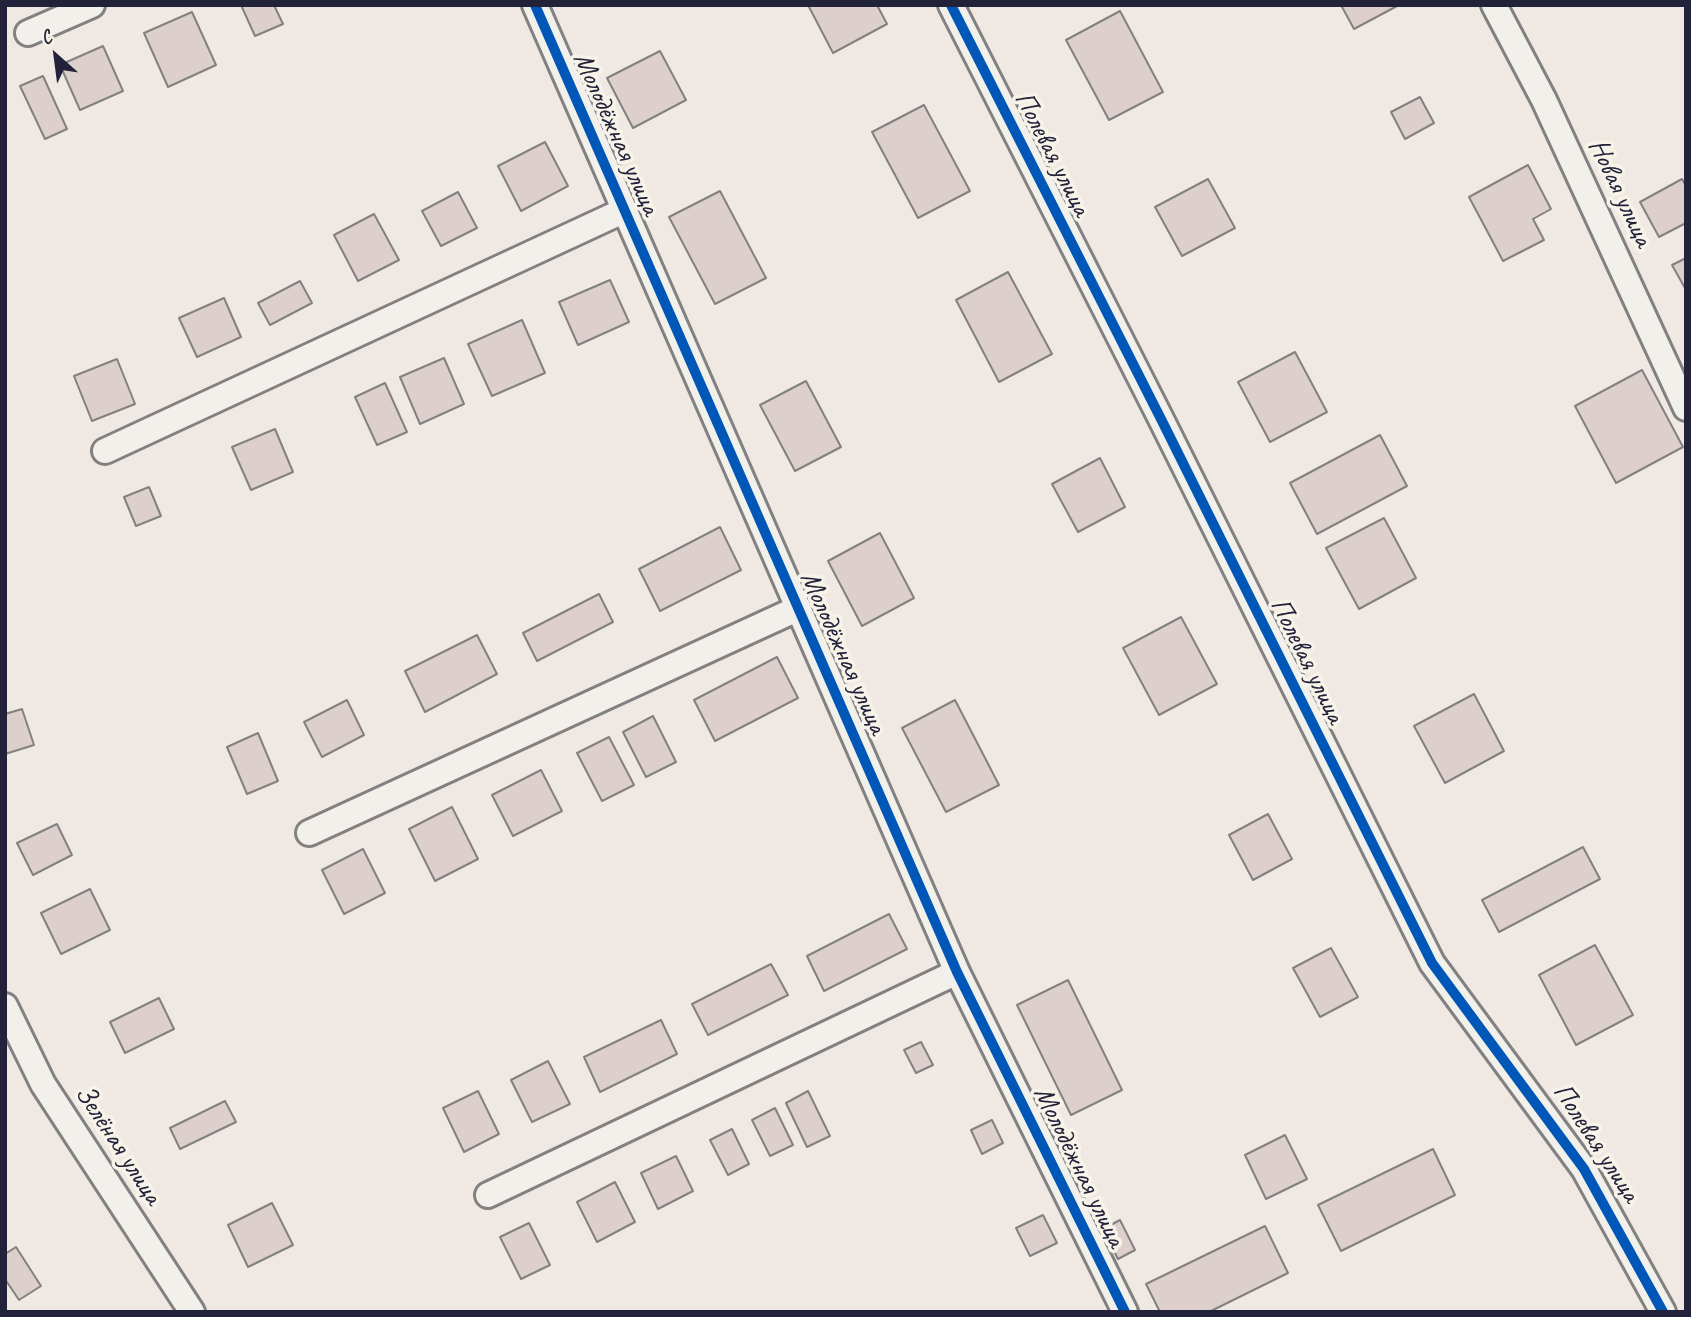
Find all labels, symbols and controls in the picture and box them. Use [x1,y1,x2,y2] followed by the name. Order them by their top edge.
[21,21,91,91] north arrow
[36,25,56,50] text: С
[565,47,667,221] street label: Молодёжная улица
[1006,86,1098,222] street label: Полевая улица
[1580,134,1660,252] street label: Новая улица
[792,566,894,740] street label: Молодёжная улица
[1262,593,1352,729] street label: Полевая улица
[1545,1077,1647,1209] street label: Полевая улица
[67,1079,169,1211] street label: Зелёная улица
[1026,1081,1132,1253] street label: Молодёжная улица

